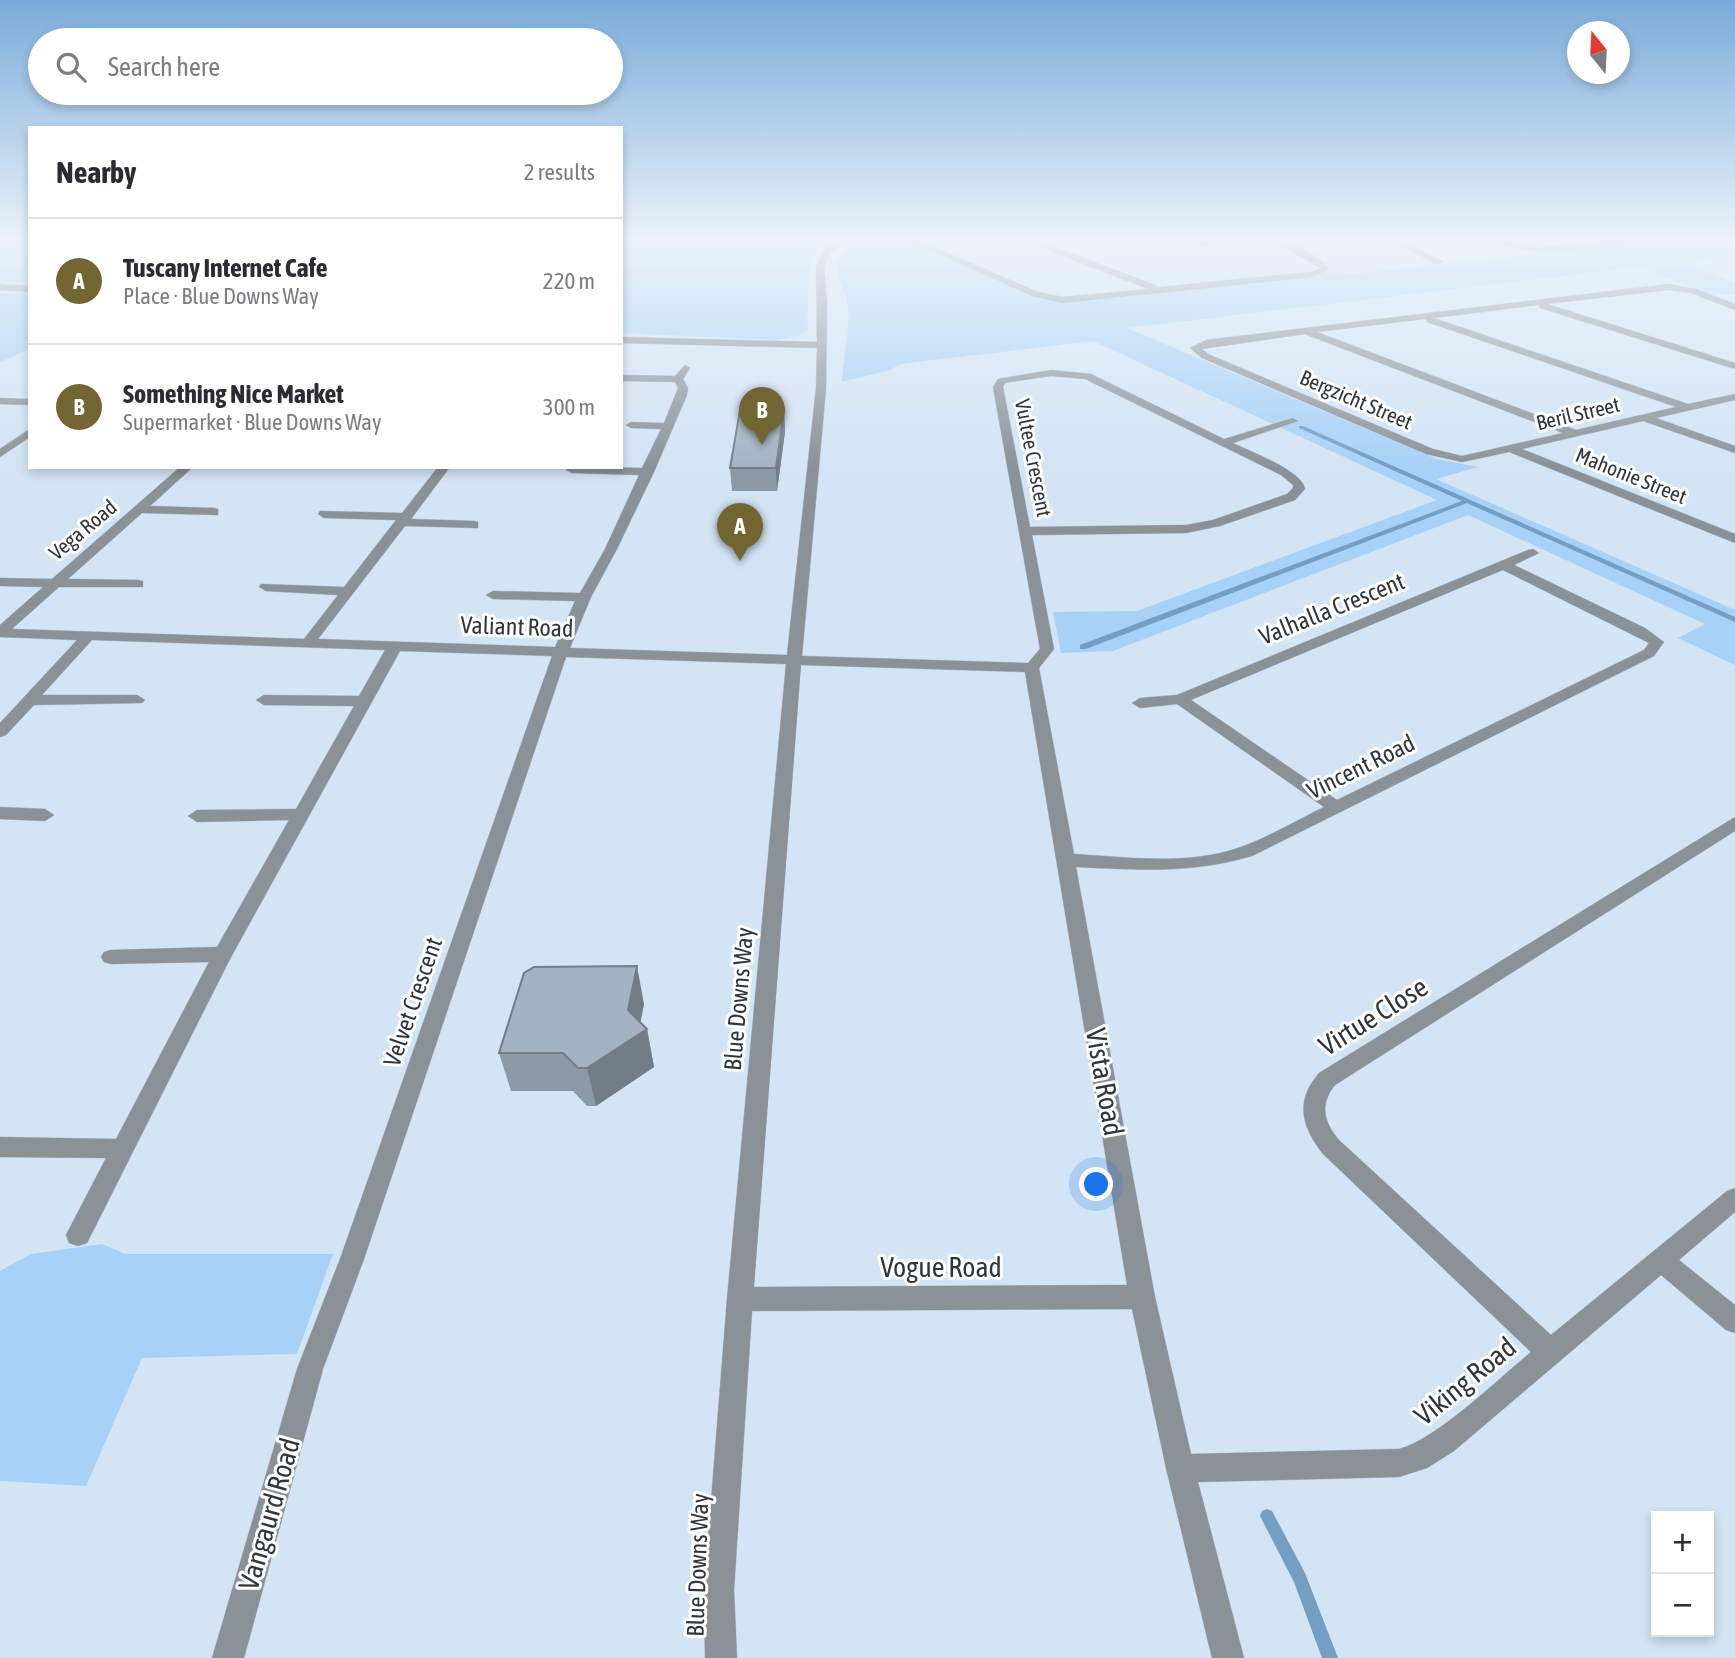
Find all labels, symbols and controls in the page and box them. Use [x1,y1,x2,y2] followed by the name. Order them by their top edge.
[1567,21,1630,84] north arrow
[28,28,623,105] search box
[52,48,90,86] icon: search
[108,52,220,82] text: Search here
[56,155,136,189] text: Nearby
[524,159,595,185] text: 2 results
[123,253,328,283] text: Tuscany Internet Cafe
[73,268,85,294] text: A
[543,268,595,294] text: 220 m
[123,283,319,309] text: Place · Blue Downs Way
[1297,365,1416,433] street label: Bergzicht Street
[123,379,344,409] text: Something Nice Market
[739,387,785,445] pin: B
[1534,392,1622,434] street label: Beril Street
[74,394,84,420] text: B
[543,394,595,420] text: 300 m
[1011,397,1057,519] street label: Vultee Crescent
[123,409,381,435] text: Supermarket · Blue Downs Way
[1572,442,1690,508] street label: Mahonie Street
[44,494,121,564] street label: Vega Road
[717,503,763,561] pin: A
[1255,567,1408,650] street label: Valhalla Crescent
[460,611,574,642] street label: Valiant Road
[1303,729,1419,804] street label: Vincent Road
[719,926,758,1072] street label: Blue Downs Way
[378,934,447,1070] street label: Velvet Crescent
[1313,970,1433,1062] street label: Virtue Close
[1080,1026,1130,1138] street label: Vista Road
[1079,1167,1113,1201] your location
[880,1251,1002,1283] street label: Vogue Road
[1408,1330,1522,1432] street label: Viking Road
[232,1434,306,1594] street label: Vangaurd Road
[682,1493,713,1637] street label: Blue Downs Way
[1651,1511,1714,1637] map controls
[1651,1511,1714,1574] button: +
[1651,1574,1714,1637] button: −

